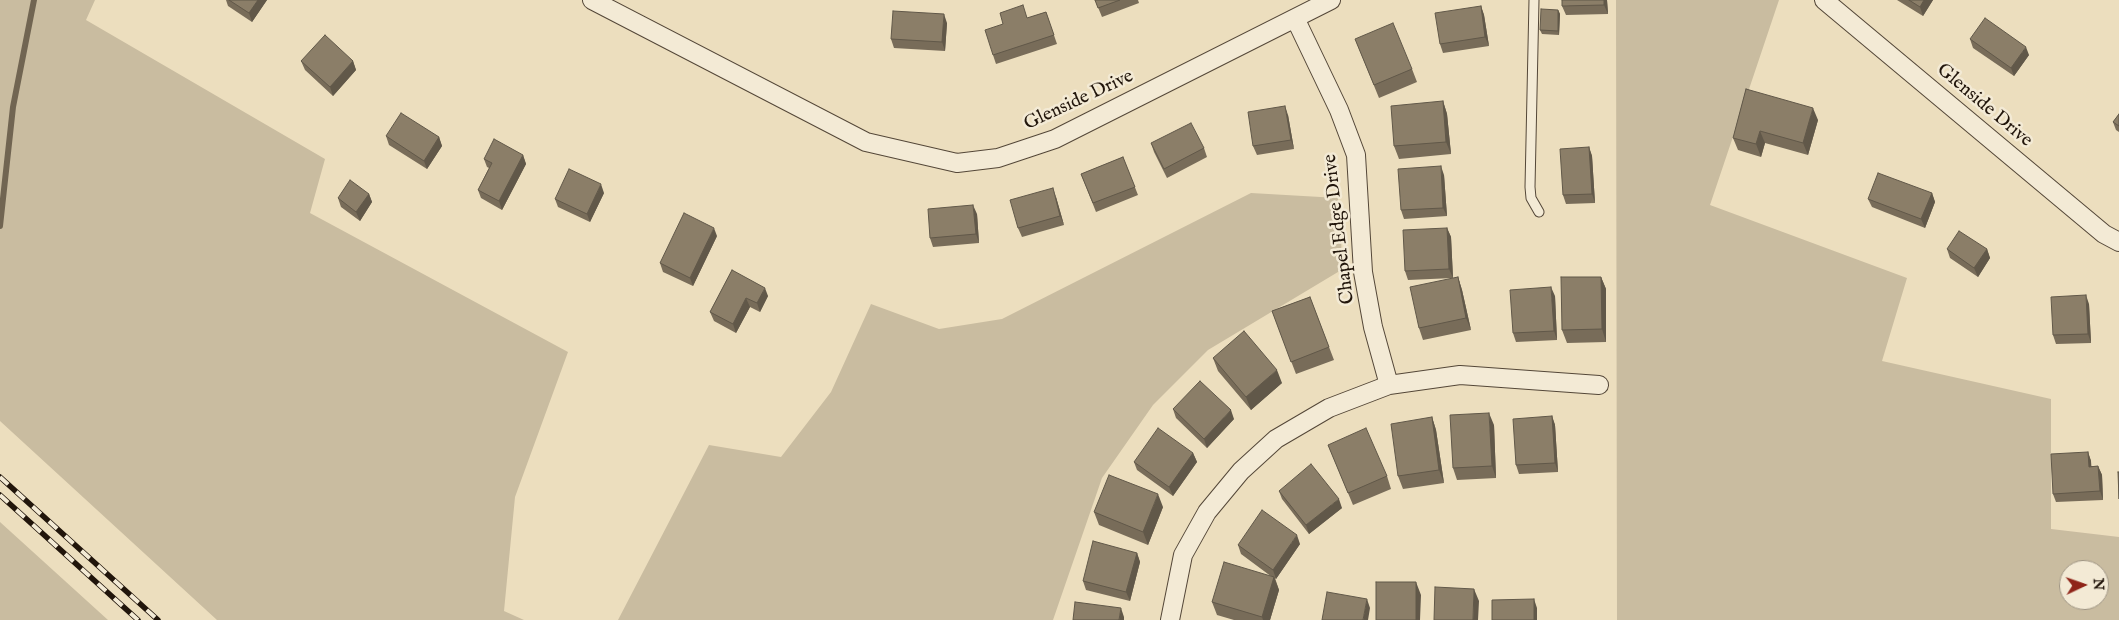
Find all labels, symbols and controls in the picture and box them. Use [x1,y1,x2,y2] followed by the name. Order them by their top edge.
[1931,59,2037,153] street label: Glenside Drive
[1021,66,1137,136] street label: Glenside Drive
[1319,153,1361,305] street label: Chapel Edge Drive
[2059,560,2109,610] north arrow
[2089,578,2107,591] text: N

